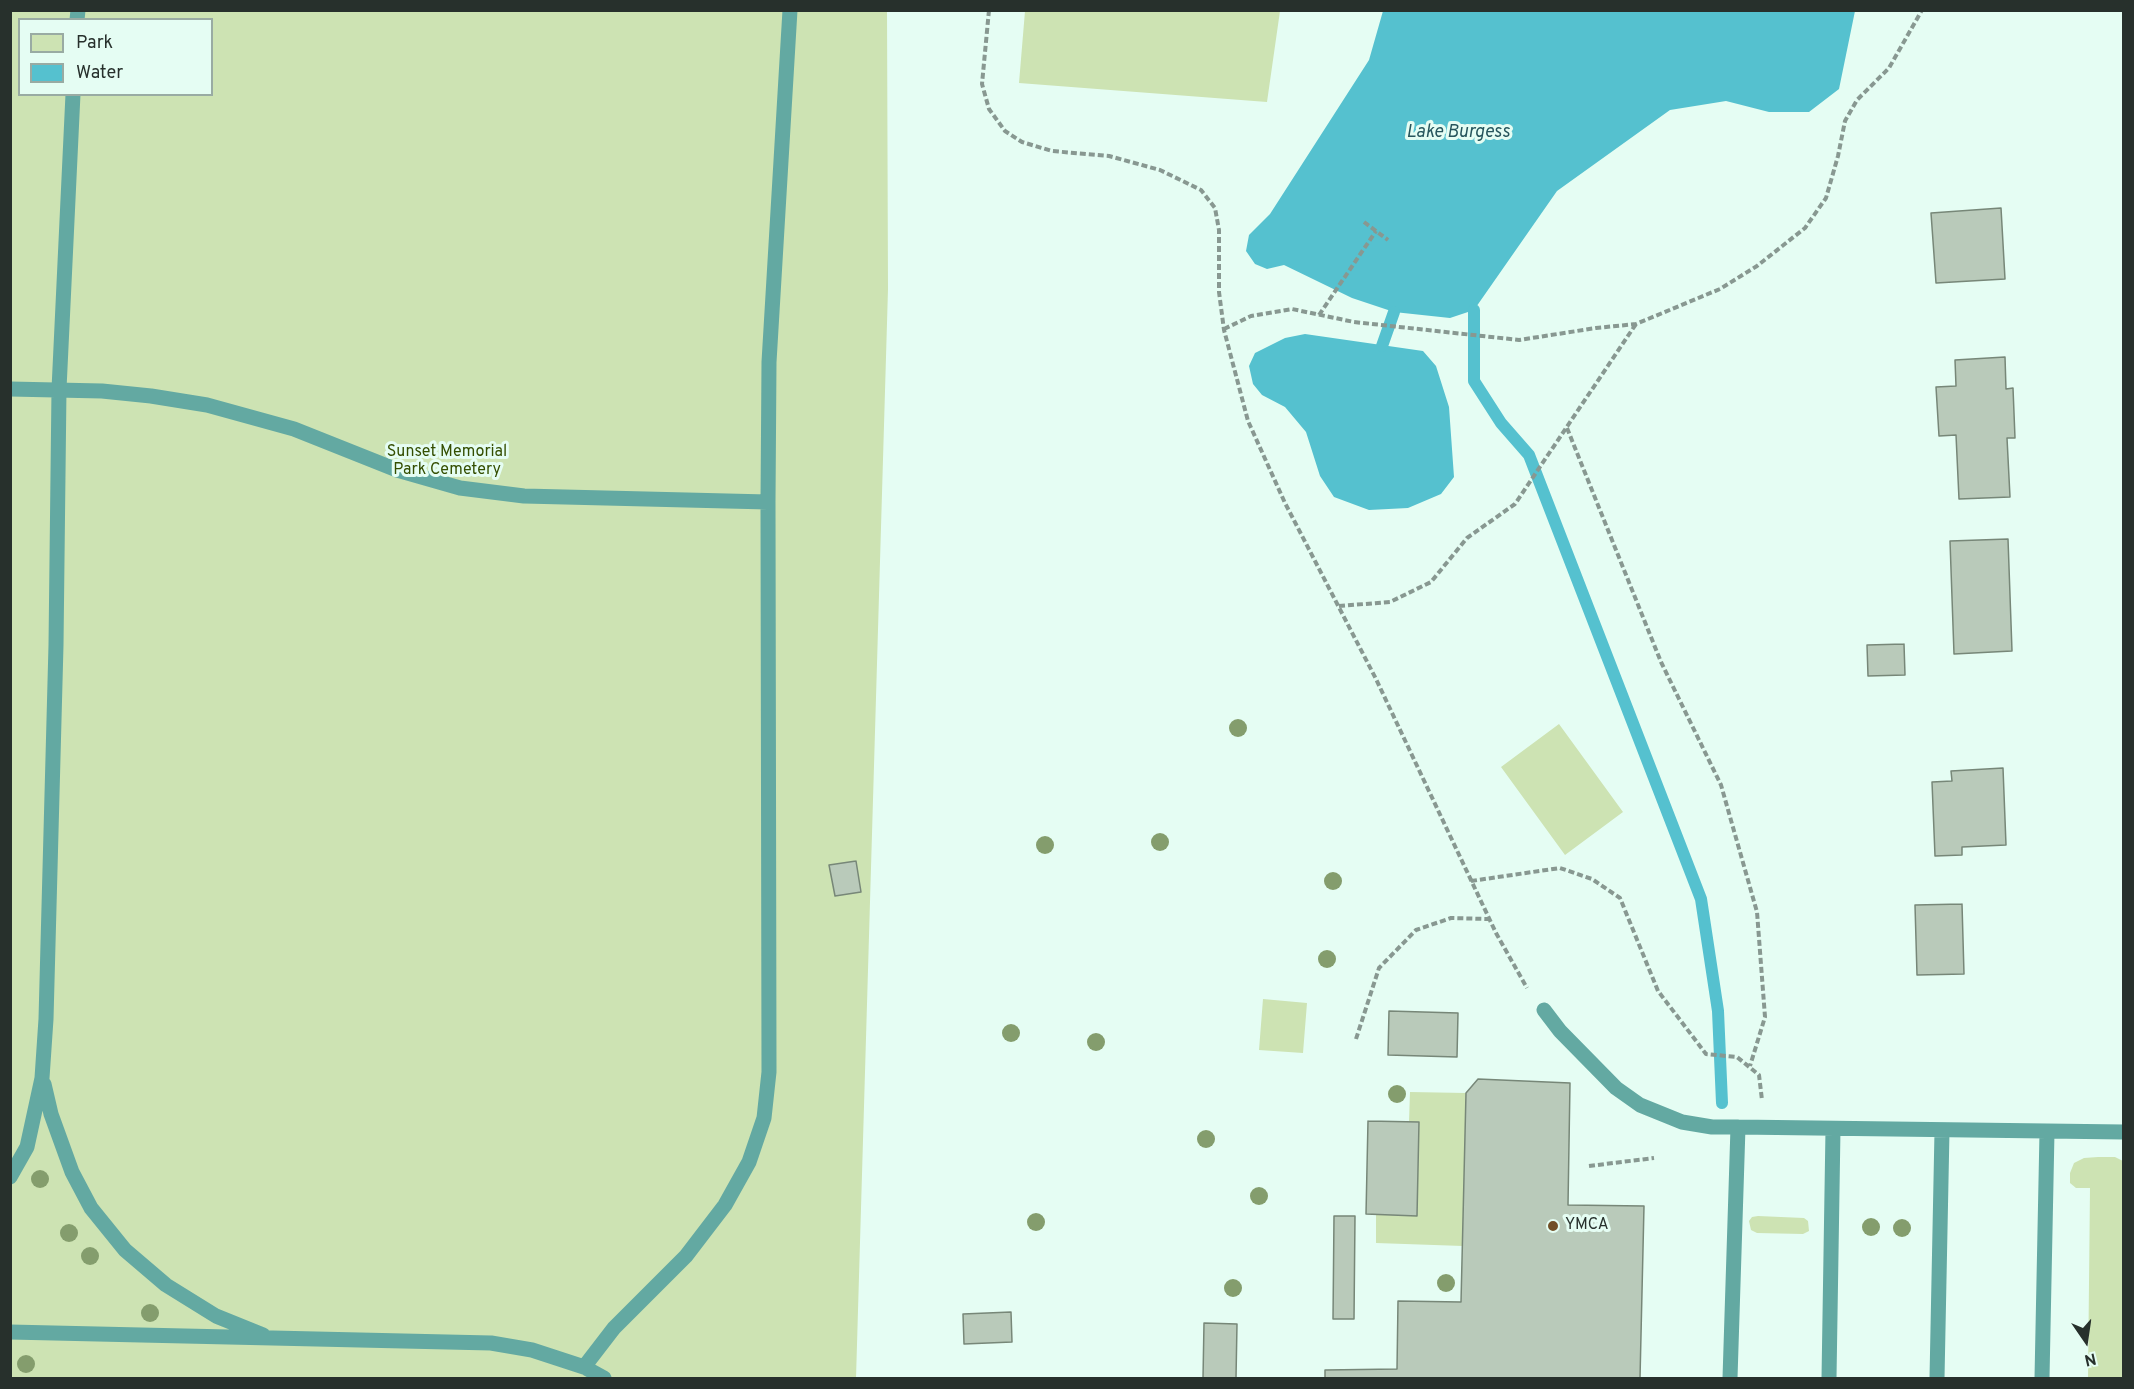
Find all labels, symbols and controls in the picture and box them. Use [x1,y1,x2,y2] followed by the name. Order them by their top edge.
[18,18,213,96] legend
[76,32,113,55] text: Park
[76,62,123,85] text: Water
[1406,122,1510,144] water label: Lake Burgess
[387,443,507,481] park label: Sunset Memorial Park Cemetery
[1565,1216,1609,1236] place label: YMCA
[1546,1219,1560,1233] marker: YMCA
[2056,1311,2116,1371] north arrow
[2082,1348,2098,1370] text: N

